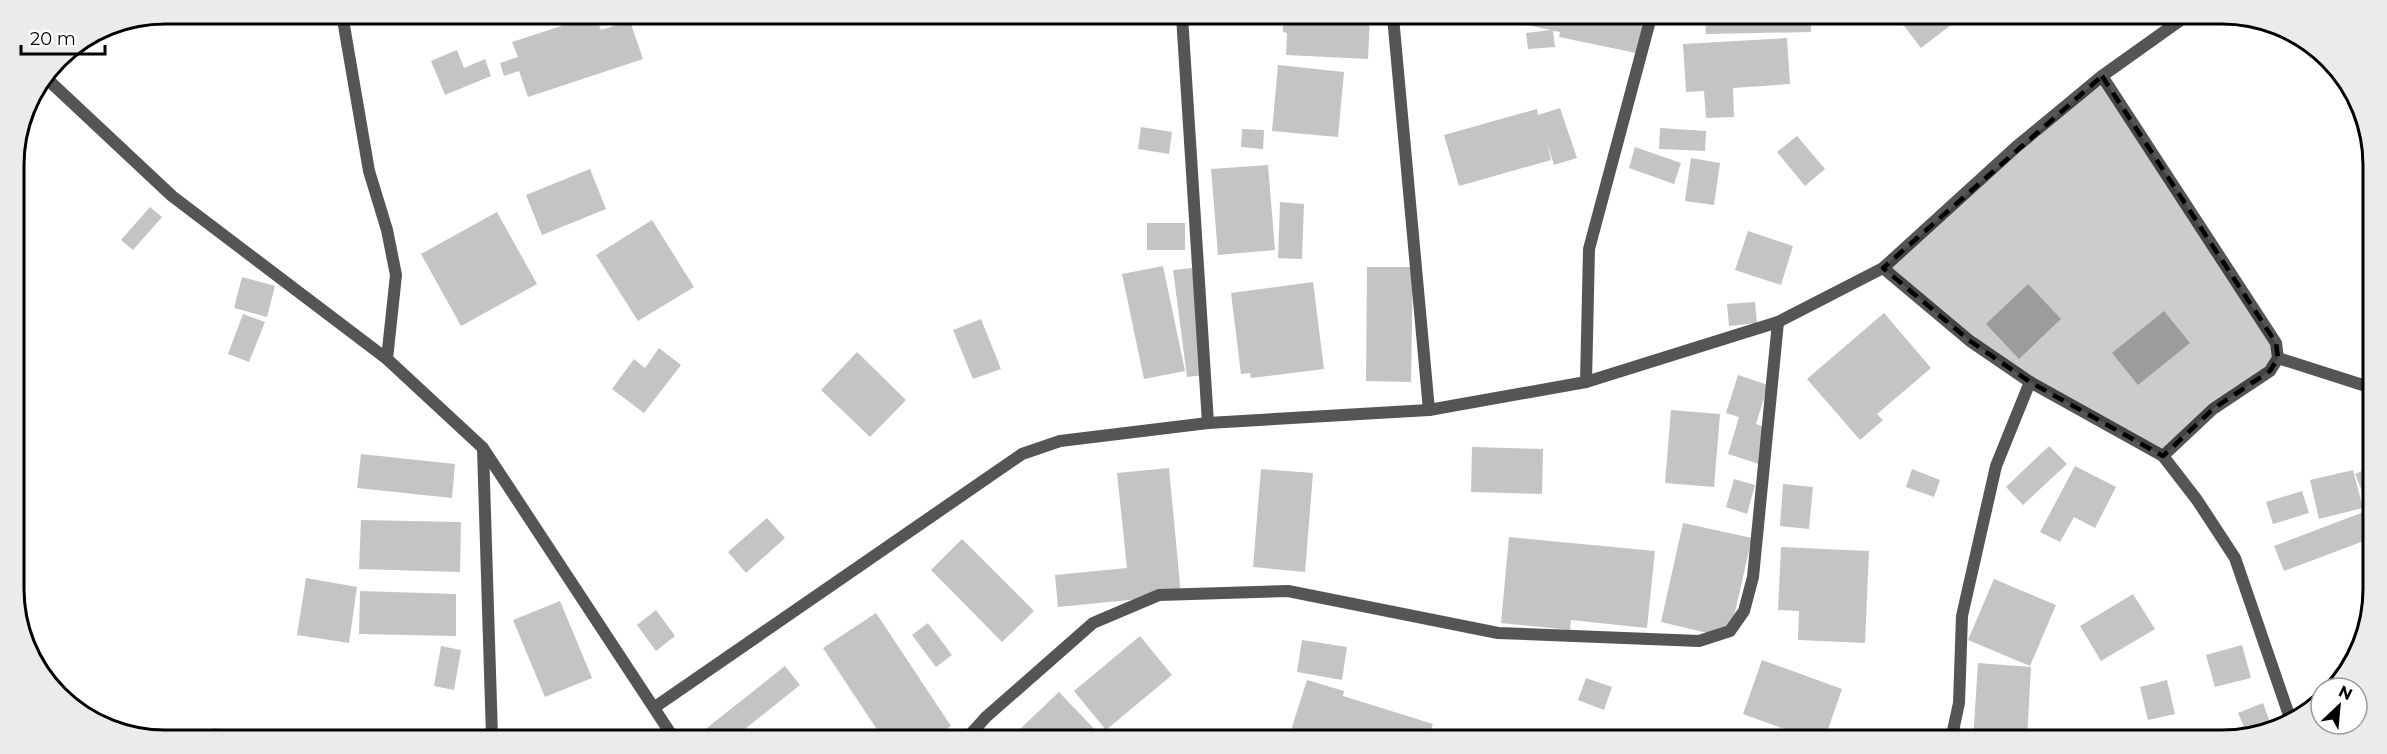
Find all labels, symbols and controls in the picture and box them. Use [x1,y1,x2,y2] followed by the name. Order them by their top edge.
[21,18,105,56] scale bar
[30,28,76,50] text: 20 m
[2309,676,2369,736] north arrow
[2335,682,2355,704] text: N

